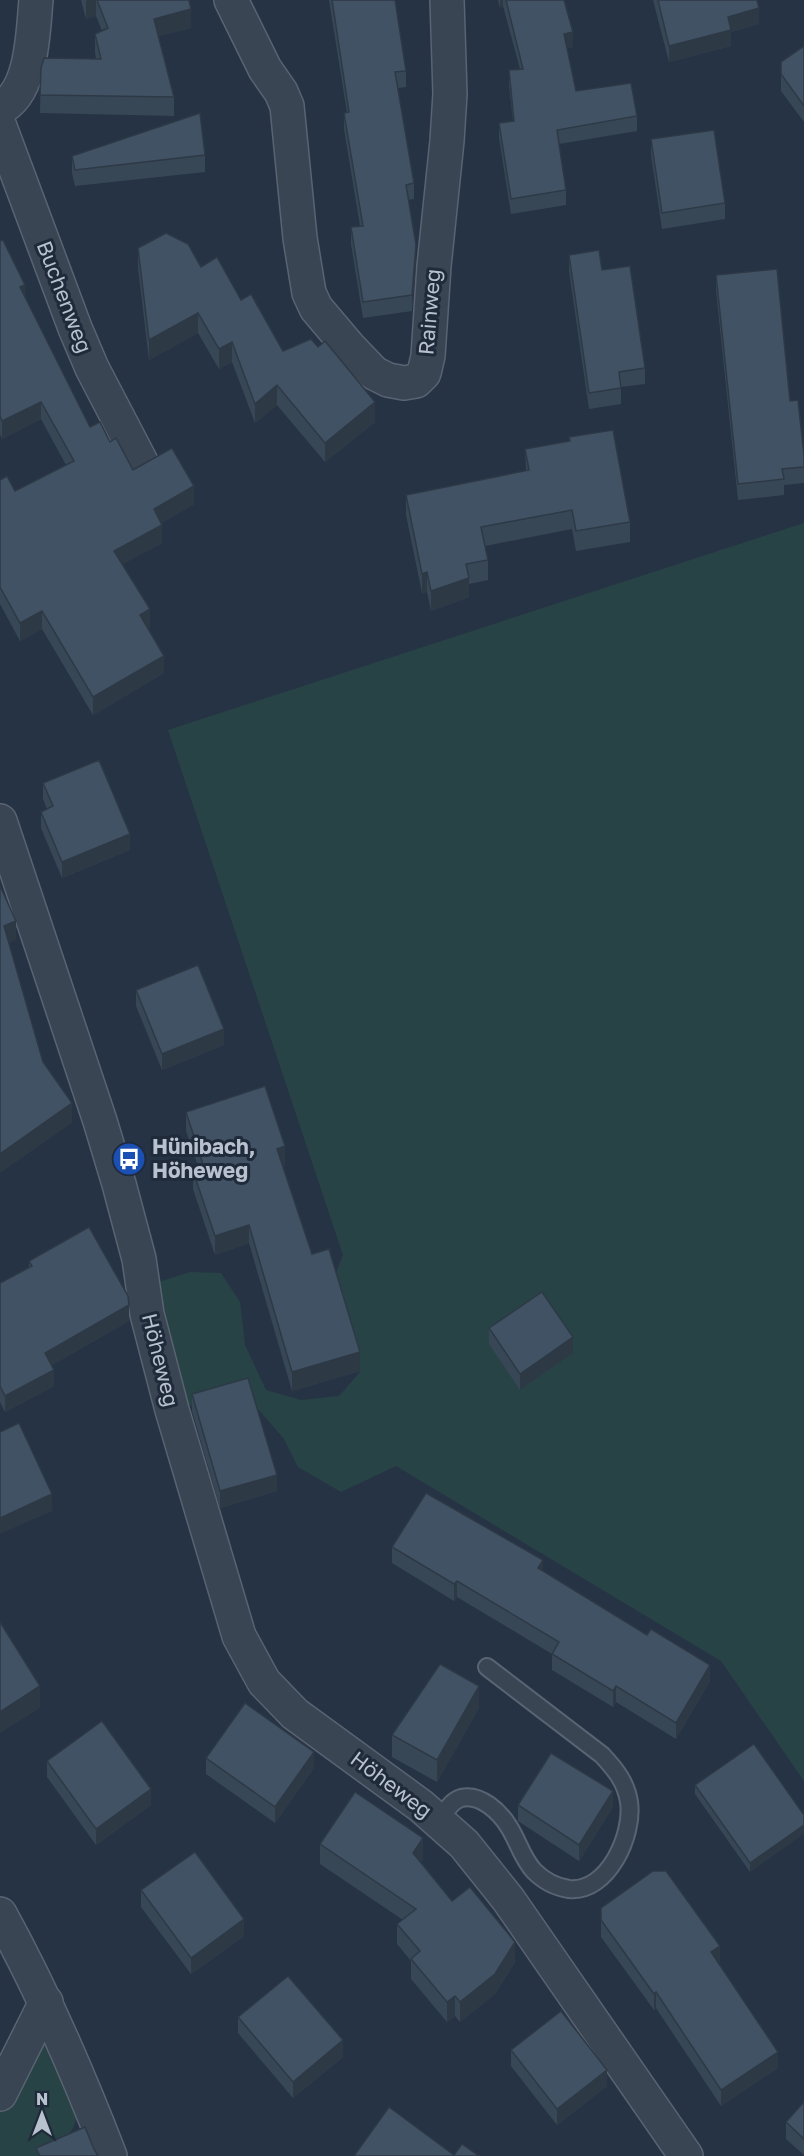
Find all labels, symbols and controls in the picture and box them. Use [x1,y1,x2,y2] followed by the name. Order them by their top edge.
[32,237,98,356] street label: Buchenweg
[412,268,446,356] street label: Rainweg
[152,1133,256,1183] place label: Hünibach, Höheweg
[111,1141,147,1177] bus stop icon: Hünibach, Höheweg
[137,1310,185,1409] street label: Höheweg
[346,1745,437,1823] street label: Höheweg
[12,2084,72,2144] north arrow
[36,2089,48,2109] text: N

